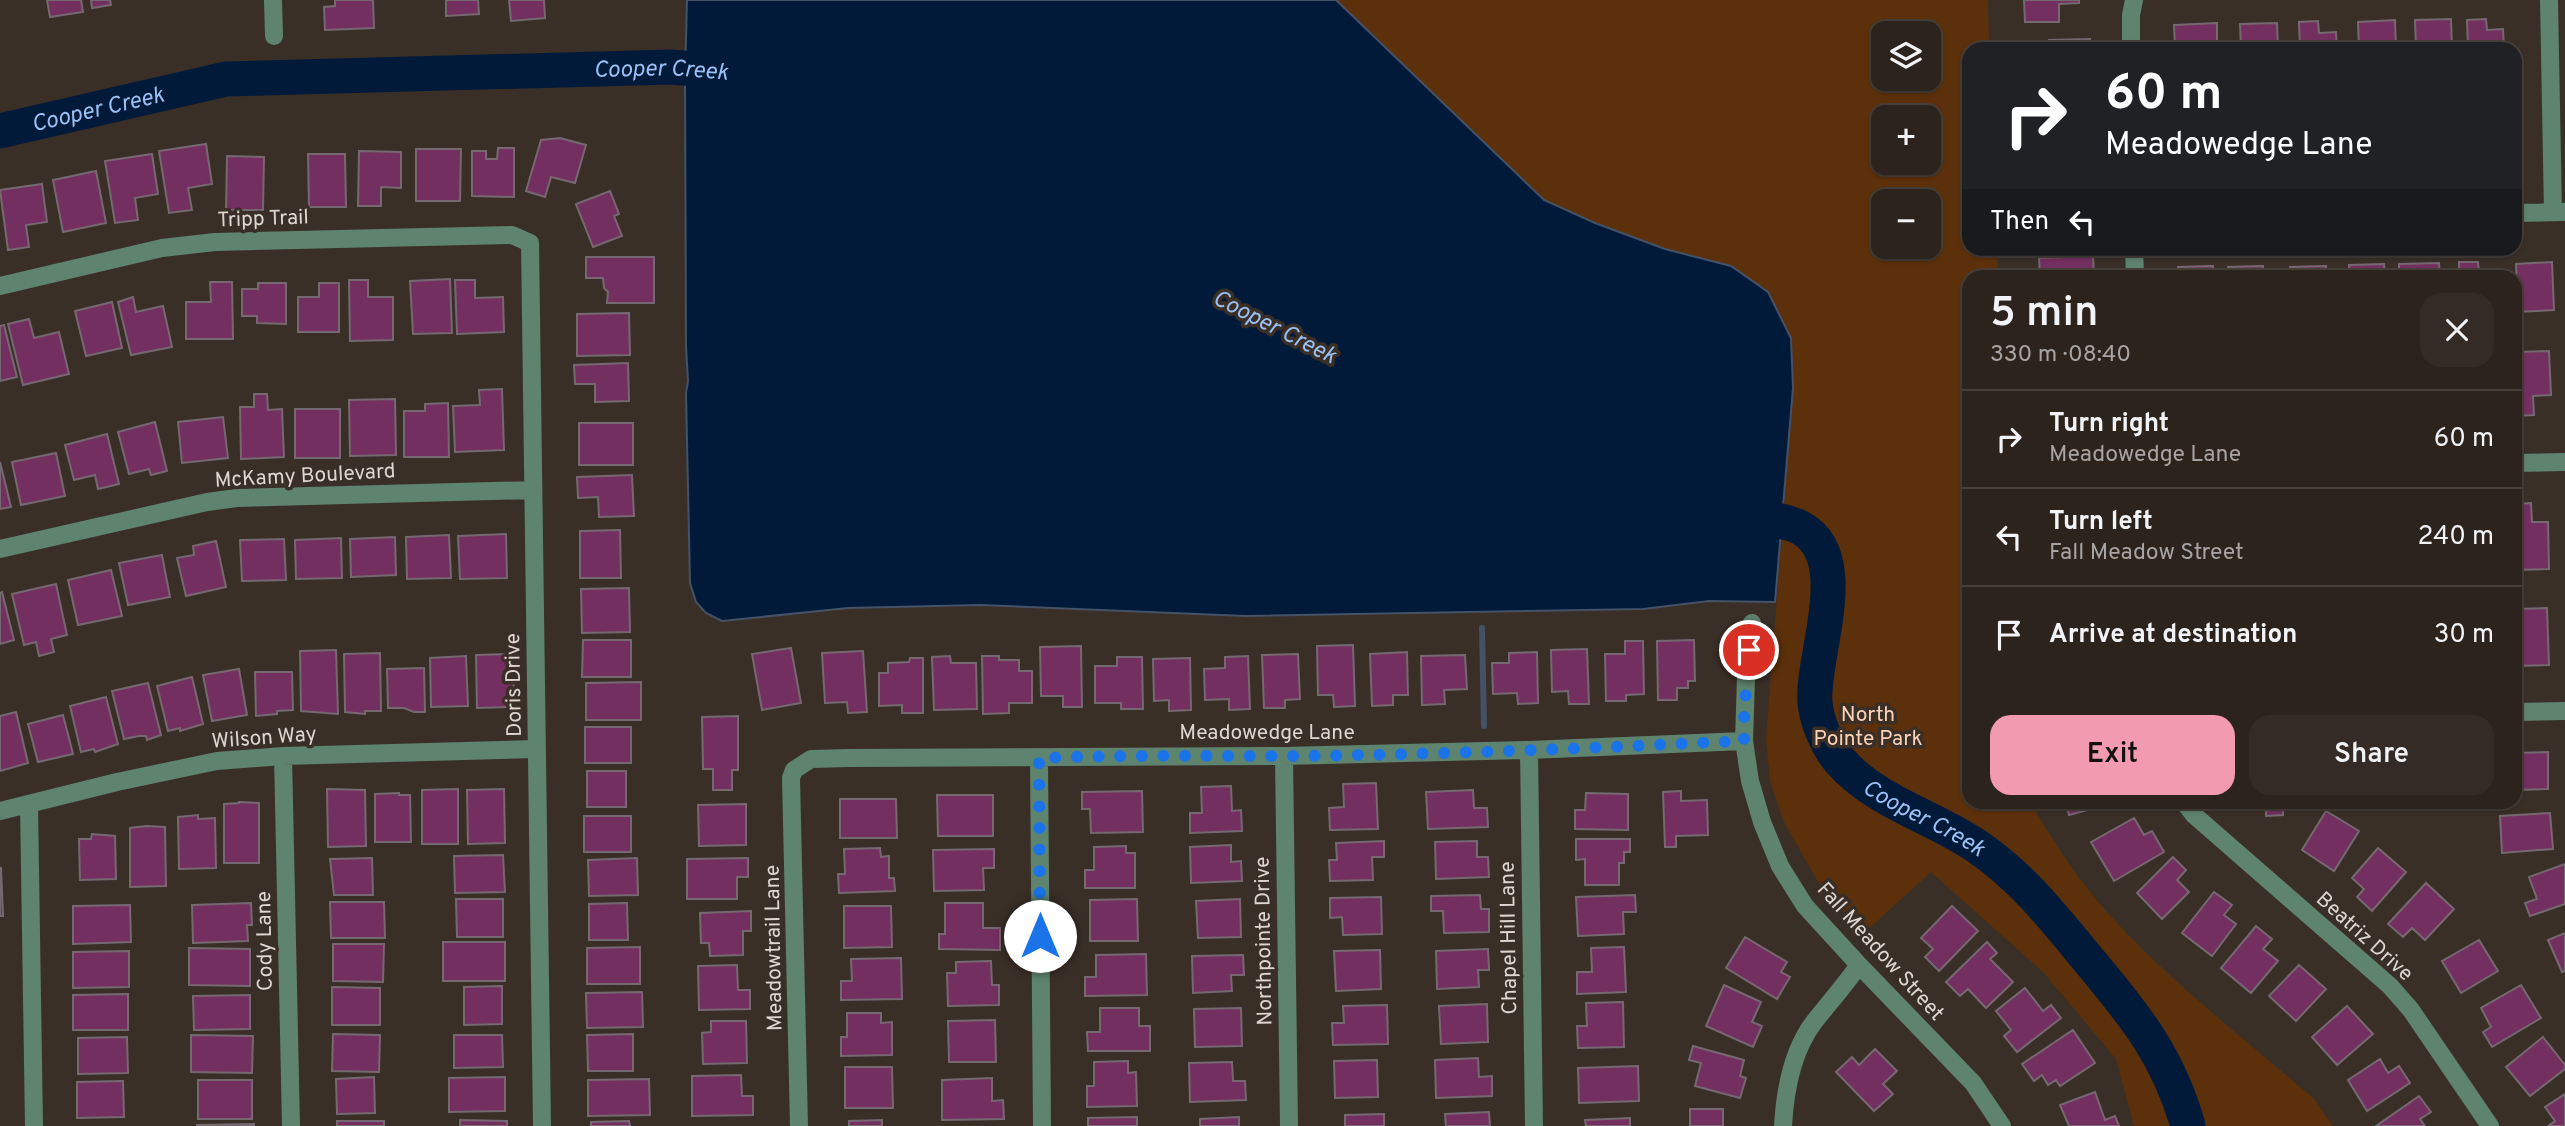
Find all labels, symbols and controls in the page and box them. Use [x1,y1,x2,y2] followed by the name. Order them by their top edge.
[1871,21,1941,259] map controls
[1871,21,1941,91] button: layers
[593,55,730,89] water label: Cooper Creek
[2105,65,2223,127] text: 60 m
[1990,70,2081,161] icon: right
[29,82,167,140] water label: Cooper Creek
[1871,105,1941,175] button: +
[2105,126,2372,166] text: Meadowedge Lane
[1871,189,1941,259] button: −
[2063,203,2101,241] icon: left
[217,204,309,235] street label: Tripp Trail
[1990,206,2049,239] text: Then
[1207,285,1341,372] water label: Cooper Creek
[1990,288,2098,341] text: 5 min
[2420,293,2494,367] button: close
[1990,341,2131,370] text: 330 m · 08:40
[2049,408,2169,441] text: Turn right
[1990,420,2028,458] icon: right
[2434,423,2494,456] text: 60 m
[2049,441,2241,470] text: Meadowedge Lane
[214,458,396,495] street label: McKamy Boulevard
[2049,506,2153,539] text: Turn left
[1990,518,2028,556] icon: left
[2417,521,2494,554] text: 240 m
[2049,539,2244,568] text: Fall Meadow Street
[1990,616,2028,654] icon: arrive
[2049,619,2297,652] text: Arrive at destination
[2434,619,2494,652] text: 30 m
[1719,620,1779,680] pin
[1730,631,1768,669] icon: arrive
[500,633,529,737] street label: Doris Drive
[1813,702,1923,753] park label: North Pointe Park
[1990,715,2235,795] button: Exit
[2249,715,2494,795] button: Share
[1179,720,1355,747] street label: Meadowedge Lane
[211,721,318,756] street label: Wilson Way
[1856,774,1990,865] water label: Cooper Creek
[1250,856,1279,1026] street label: Northpointe Drive
[1495,861,1524,1015] street label: Chapel Hill Lane
[760,865,789,1031] street label: Meadowtrail Lane
[1810,877,1949,1027] street label: Fall Meadow Street
[2310,886,2418,988] street label: Beatriz Drive
[251,891,280,991] street label: Cody Lane
[1003,899,1077,973] position arrow

